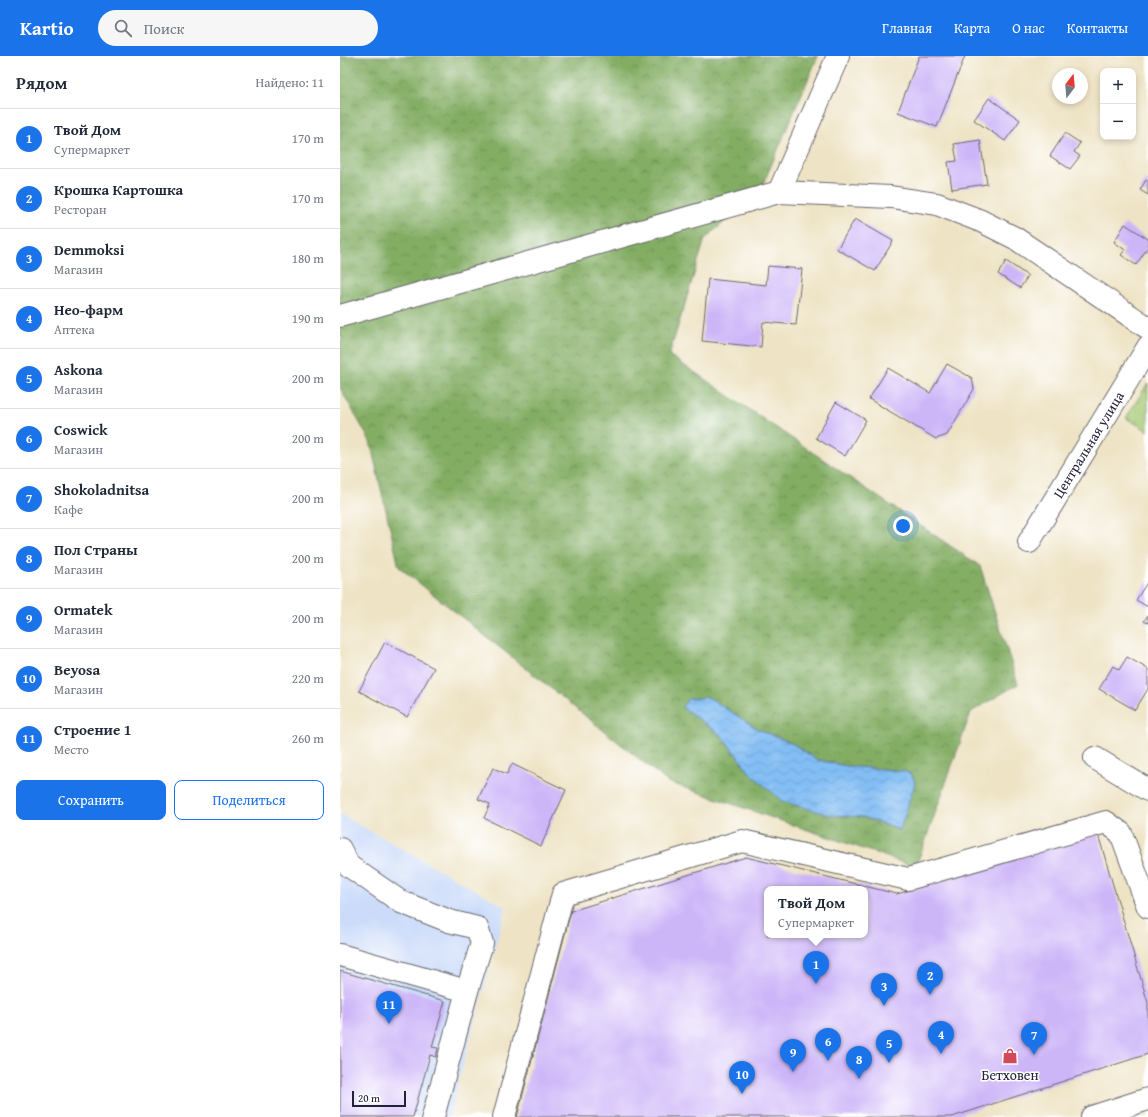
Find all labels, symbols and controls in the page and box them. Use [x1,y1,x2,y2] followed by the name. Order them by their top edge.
[98,10,378,46] search box
[20,14,74,42] text: Kartio
[112,17,134,39] icon: search
[144,18,184,39] text: Поиск
[882,18,932,38] text: Главная
[954,18,990,38] text: Карта
[1012,18,1045,38] text: О нас
[1067,18,1128,38] text: Контакты
[1052,68,1088,104] north arrow
[1100,68,1136,140] map controls
[1100,68,1136,104] button: +
[16,70,67,95] text: Рядом
[256,73,324,92] text: Найдено: 11
[1100,104,1136,140] button: −
[54,119,121,140] text: Твой Дом
[26,129,32,148] text: 1
[292,129,324,148] text: 170 m
[54,140,130,159] text: Супермаркет
[54,179,183,200] text: Крошка Картошка
[26,189,32,208] text: 2
[292,189,324,208] text: 170 m
[54,200,107,219] text: Ресторан
[54,239,124,260] text: Demmoksi
[26,249,32,268] text: 3
[292,249,324,268] text: 180 m
[54,260,103,279] text: Магазин
[54,299,123,320] text: Нео-фарм
[26,309,32,328] text: 4
[292,309,324,328] text: 190 m
[54,320,95,339] text: Аптека
[54,359,103,380] text: Askona
[26,369,32,388] text: 5
[292,369,324,388] text: 200 m
[54,380,103,399] text: Магазин
[1048,387,1129,502] street label: Центральная улица
[54,419,108,440] text: Coswick
[26,429,32,448] text: 6
[292,429,324,448] text: 200 m
[54,440,103,459] text: Магазин
[54,479,149,500] text: Shokoladnitsa
[26,489,32,508] text: 7
[292,489,324,508] text: 200 m
[54,500,83,519] text: Кафе
[893,516,913,536] your location
[54,539,138,560] text: Пол Страны
[26,549,32,568] text: 8
[292,549,324,568] text: 200 m
[54,560,103,579] text: Магазин
[54,599,112,620] text: Ormatek
[26,609,32,628] text: 9
[292,609,324,628] text: 200 m
[54,620,103,639] text: Магазин
[54,659,100,680] text: Beyosa
[22,669,36,688] text: 10
[292,669,324,688] text: 220 m
[54,680,103,699] text: Магазин
[54,719,131,740] text: Строение 1
[22,729,36,748] text: 11
[292,729,324,748] text: 260 m
[54,740,89,759] text: Место
[16,780,166,820] button: Сохранить
[174,780,324,820] button: Поделиться
[764,886,868,938] popup
[778,892,845,913] text: Твой Дом
[778,913,854,932] text: Супермаркет
[803,951,829,984] pin: 1
[917,962,943,995] pin: 2
[871,973,897,1006] pin: 3
[376,991,402,1024] pin: 11
[928,1021,954,1054] pin: 4
[1021,1022,1047,1055] pin: 7
[815,1028,841,1061] pin: 6
[876,1030,902,1063] pin: 5
[780,1039,806,1072] pin: 9
[846,1046,872,1079] pin: 8
[1001,1047,1019,1065] shop icon: Бетховен
[729,1061,755,1094] pin: 10
[981,1065,1039,1085] place label: Бетховен
[352,1089,406,1108] scale bar
[358,1090,380,1106] text: 20 m

